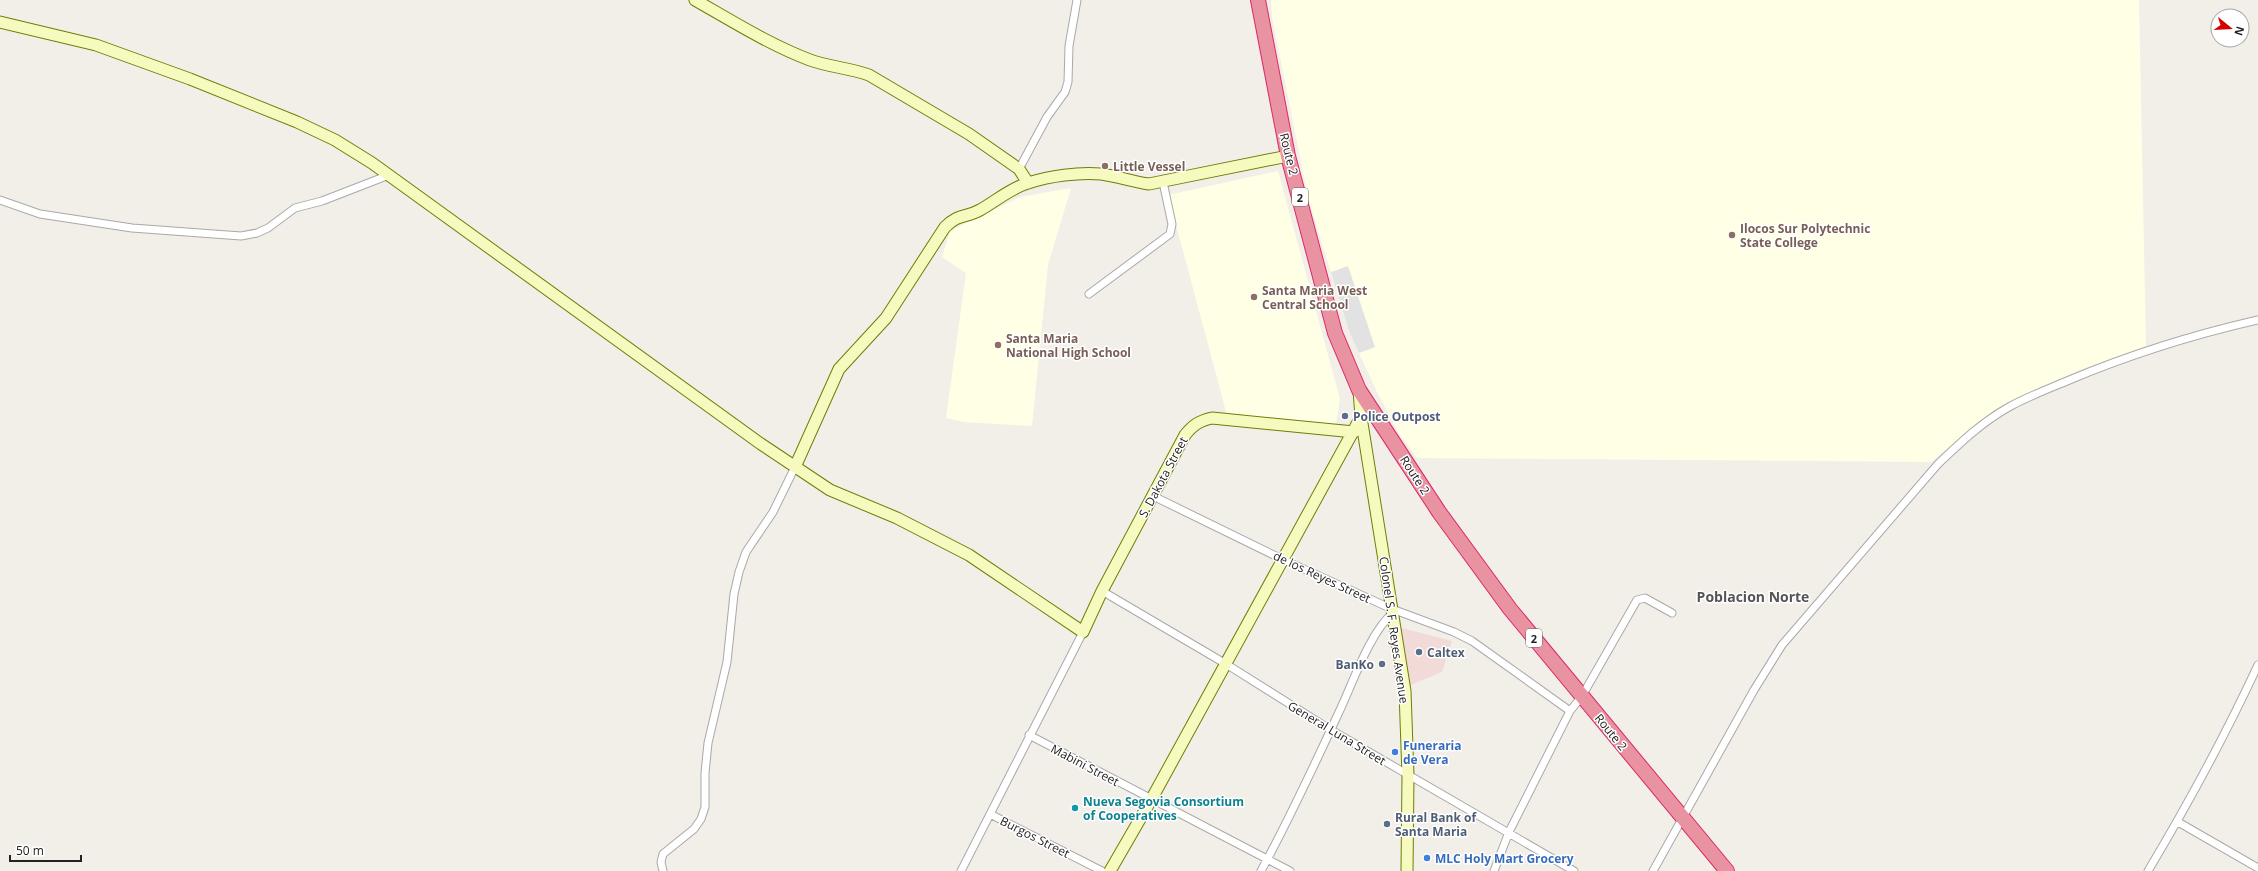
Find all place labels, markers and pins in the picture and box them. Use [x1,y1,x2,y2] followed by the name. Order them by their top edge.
[1113,158,1185,175] place label: Little Vessel
[1100,161,1110,171] marker: Little Vessel
[1740,220,1870,251] place label: Ilocos Sur Polytechnic State College
[1727,230,1737,240] marker: Ilocos Sur Polytechnic State College
[1262,282,1367,313] place label: Santa Maria West Central School
[1249,292,1259,302] marker: Santa Maria West Central School
[1006,330,1131,361] place label: Santa Maria National High School
[993,340,1003,350] marker: Santa Maria National High School
[1353,408,1441,425] place label: Police Outpost
[1340,411,1350,421] marker: Police Outpost
[1427,644,1465,661] place label: Caltex
[1414,647,1424,657] marker: Caltex
[1335,656,1374,673] place label: BanKo
[1377,659,1387,669] marker: BanKo
[1403,737,1462,768] place label: Funeraria de Vera
[1390,747,1400,757] marker: Funeraria de Vera
[1083,793,1244,824] place label: Nueva Segovia Consortium of Cooperatives
[1070,803,1080,813] marker: Nueva Segovia Consortium of Cooperatives
[1395,809,1477,840] place label: Rural Bank of Santa Maria
[1382,819,1392,829] marker: Rural Bank of Santa Maria
[1435,850,1574,867] place label: MLC Holy Mart Grocery
[1422,853,1432,863] marker: MLC Holy Mart Grocery

